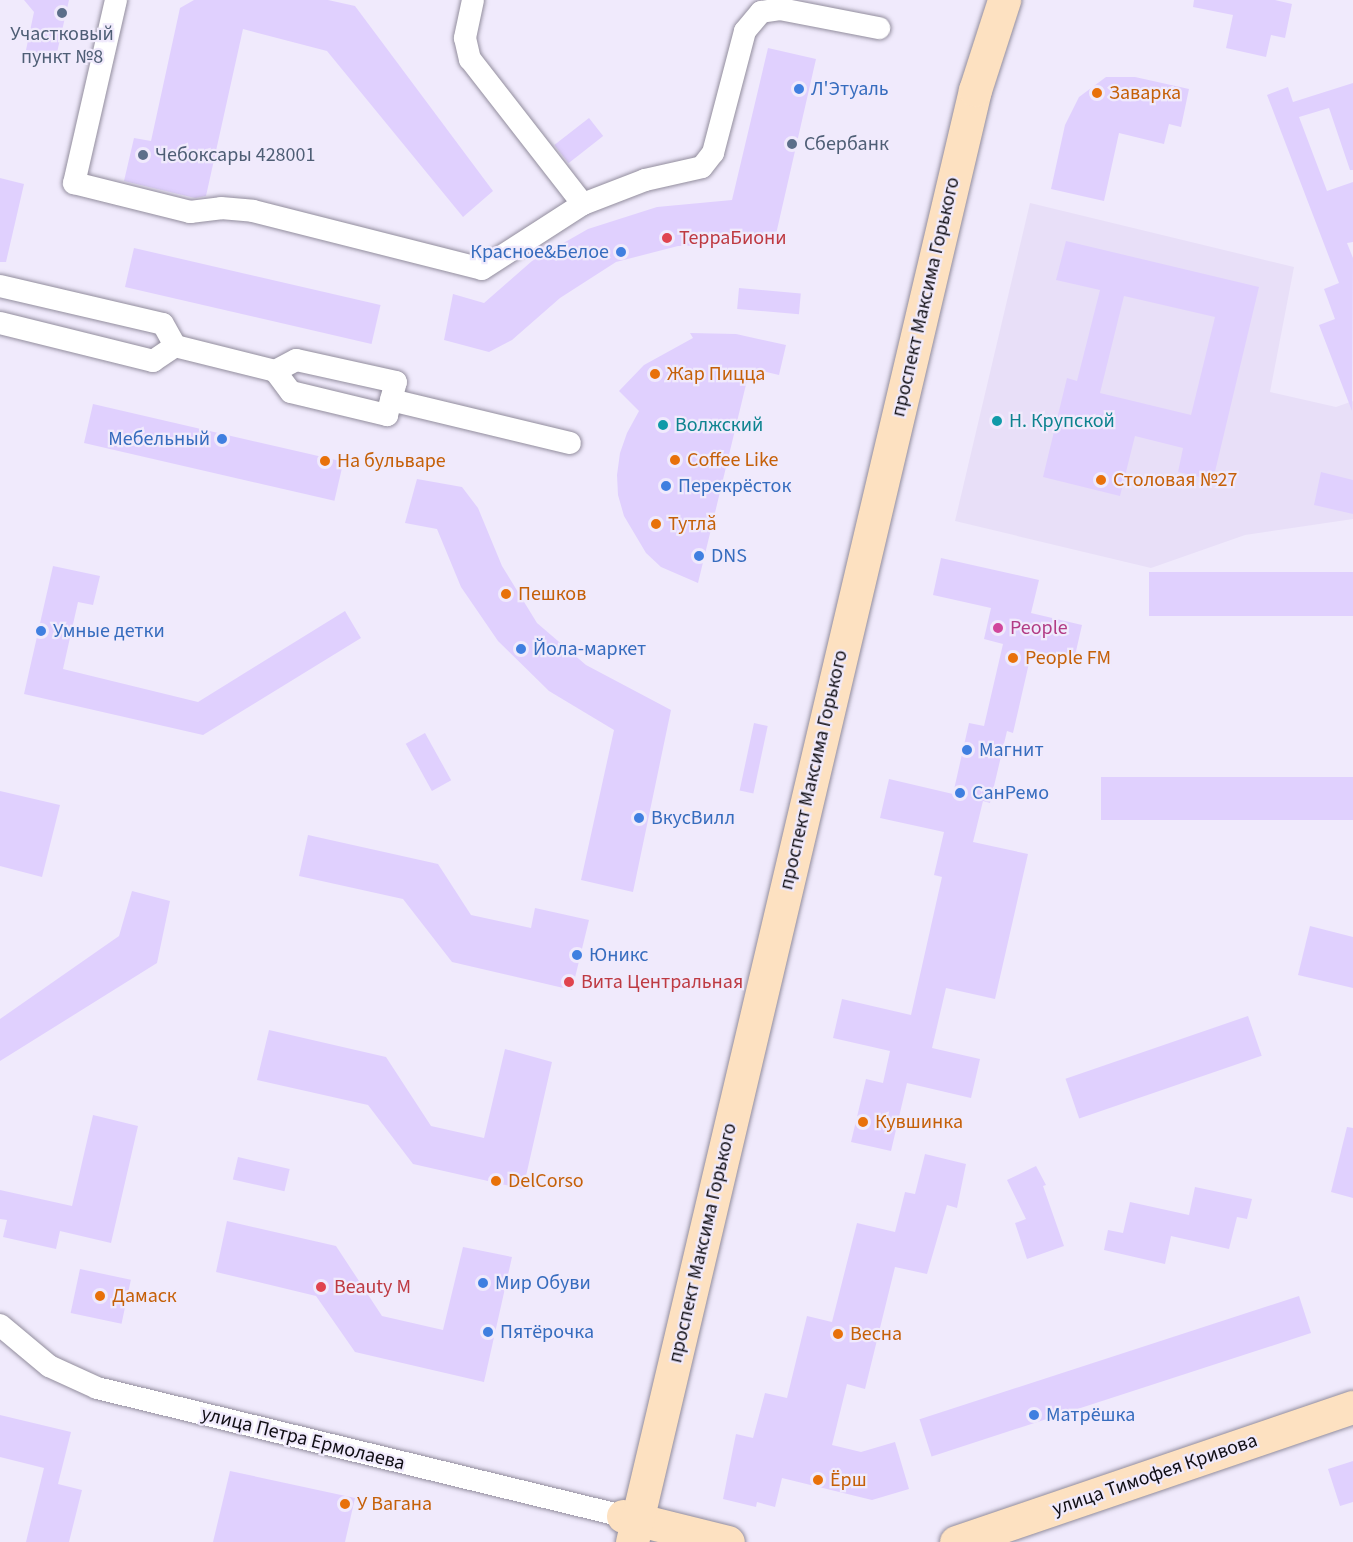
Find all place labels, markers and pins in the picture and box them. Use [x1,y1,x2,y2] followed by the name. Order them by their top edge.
[55,6,69,20] marker: Участковый пункт №8
[10,22,114,69] place label: Участковый пункт №8
[811,77,889,101] place label: Л'Этуаль
[1109,81,1181,105] place label: Заварка
[792,82,806,96] marker: Л'Этуаль
[1090,86,1104,100] marker: Заварка
[804,132,889,156] place label: Сбербанк
[785,137,799,151] marker: Сбербанк
[155,143,315,167] place label: Чебоксары 428001
[136,148,150,162] marker: Чебоксары 428001
[679,226,787,250] place label: ТерраБиони
[660,231,674,245] marker: ТерраБиони
[470,240,609,264] place label: Красное&Белое
[614,245,628,259] marker: Красное&Белое
[667,362,765,386] place label: Жар Пицца
[648,367,662,381] marker: Жар Пицца
[1009,409,1115,433] place label: Н. Крупской
[675,413,763,437] place label: Волжский
[990,414,1004,428] marker: Н. Крупской
[656,418,670,432] marker: Волжский
[108,427,210,451] place label: Мебельный
[215,432,229,446] marker: Мебельный
[687,448,778,472] place label: Coffee Like
[337,449,446,473] place label: На бульваре
[668,453,682,467] marker: Coffee Like
[318,454,332,468] marker: На бульваре
[1113,468,1237,492] place label: Столовая №27
[1094,473,1108,487] marker: Столовая №27
[678,474,791,498] place label: Перекрёсток
[659,479,673,493] marker: Перекрёсток
[668,512,717,536] place label: Тутлӑ
[649,517,663,531] marker: Тутлӑ
[711,544,747,568] place label: DNS
[692,549,706,563] marker: DNS
[518,582,586,606] place label: Пешков
[499,587,513,601] marker: Пешков
[1010,616,1068,640] place label: People
[53,619,165,643] place label: Умные детки
[991,621,1005,635] marker: People
[34,624,48,638] marker: Умные детки
[533,637,646,661] place label: Йола-маркет
[514,642,528,656] marker: Йола-маркет
[1025,646,1111,670] place label: People FM
[1006,651,1020,665] marker: People FM
[979,738,1044,762] place label: Магнит
[960,743,974,757] marker: Магнит
[972,781,1049,805] place label: СанРемо
[953,786,967,800] marker: СанРемо
[651,806,735,830] place label: ВкусВилл
[632,811,646,825] marker: ВкусВилл
[589,943,648,967] place label: Юникс
[570,948,584,962] marker: Юникс
[581,970,743,994] place label: Вита Центральная
[562,975,576,989] marker: Вита Центральная
[875,1110,963,1134] place label: Кувшинка
[856,1115,870,1129] marker: Кувшинка
[508,1169,584,1193] place label: DelCorso
[489,1174,503,1188] marker: DelCorso
[495,1271,591,1295] place label: Мир Обуви
[334,1275,411,1299] place label: Beauty M
[476,1276,490,1290] marker: Мир Обуви
[312,1278,330,1296] marker: Beauty M
[112,1284,177,1308] place label: Дамаск
[93,1289,107,1303] marker: Дамаск
[500,1320,594,1344] place label: Пятёрочка
[850,1322,902,1346] place label: Весна
[481,1325,495,1339] marker: Пятёрочка
[831,1327,845,1341] marker: Весна
[1046,1403,1135,1427] place label: Матрёшка
[1027,1408,1041,1422] marker: Матрёшка
[830,1468,867,1492] place label: Ёрш
[811,1473,825,1487] marker: Ёрш
[357,1492,432,1516] place label: У Вагана
[338,1497,352,1511] marker: У Вагана

